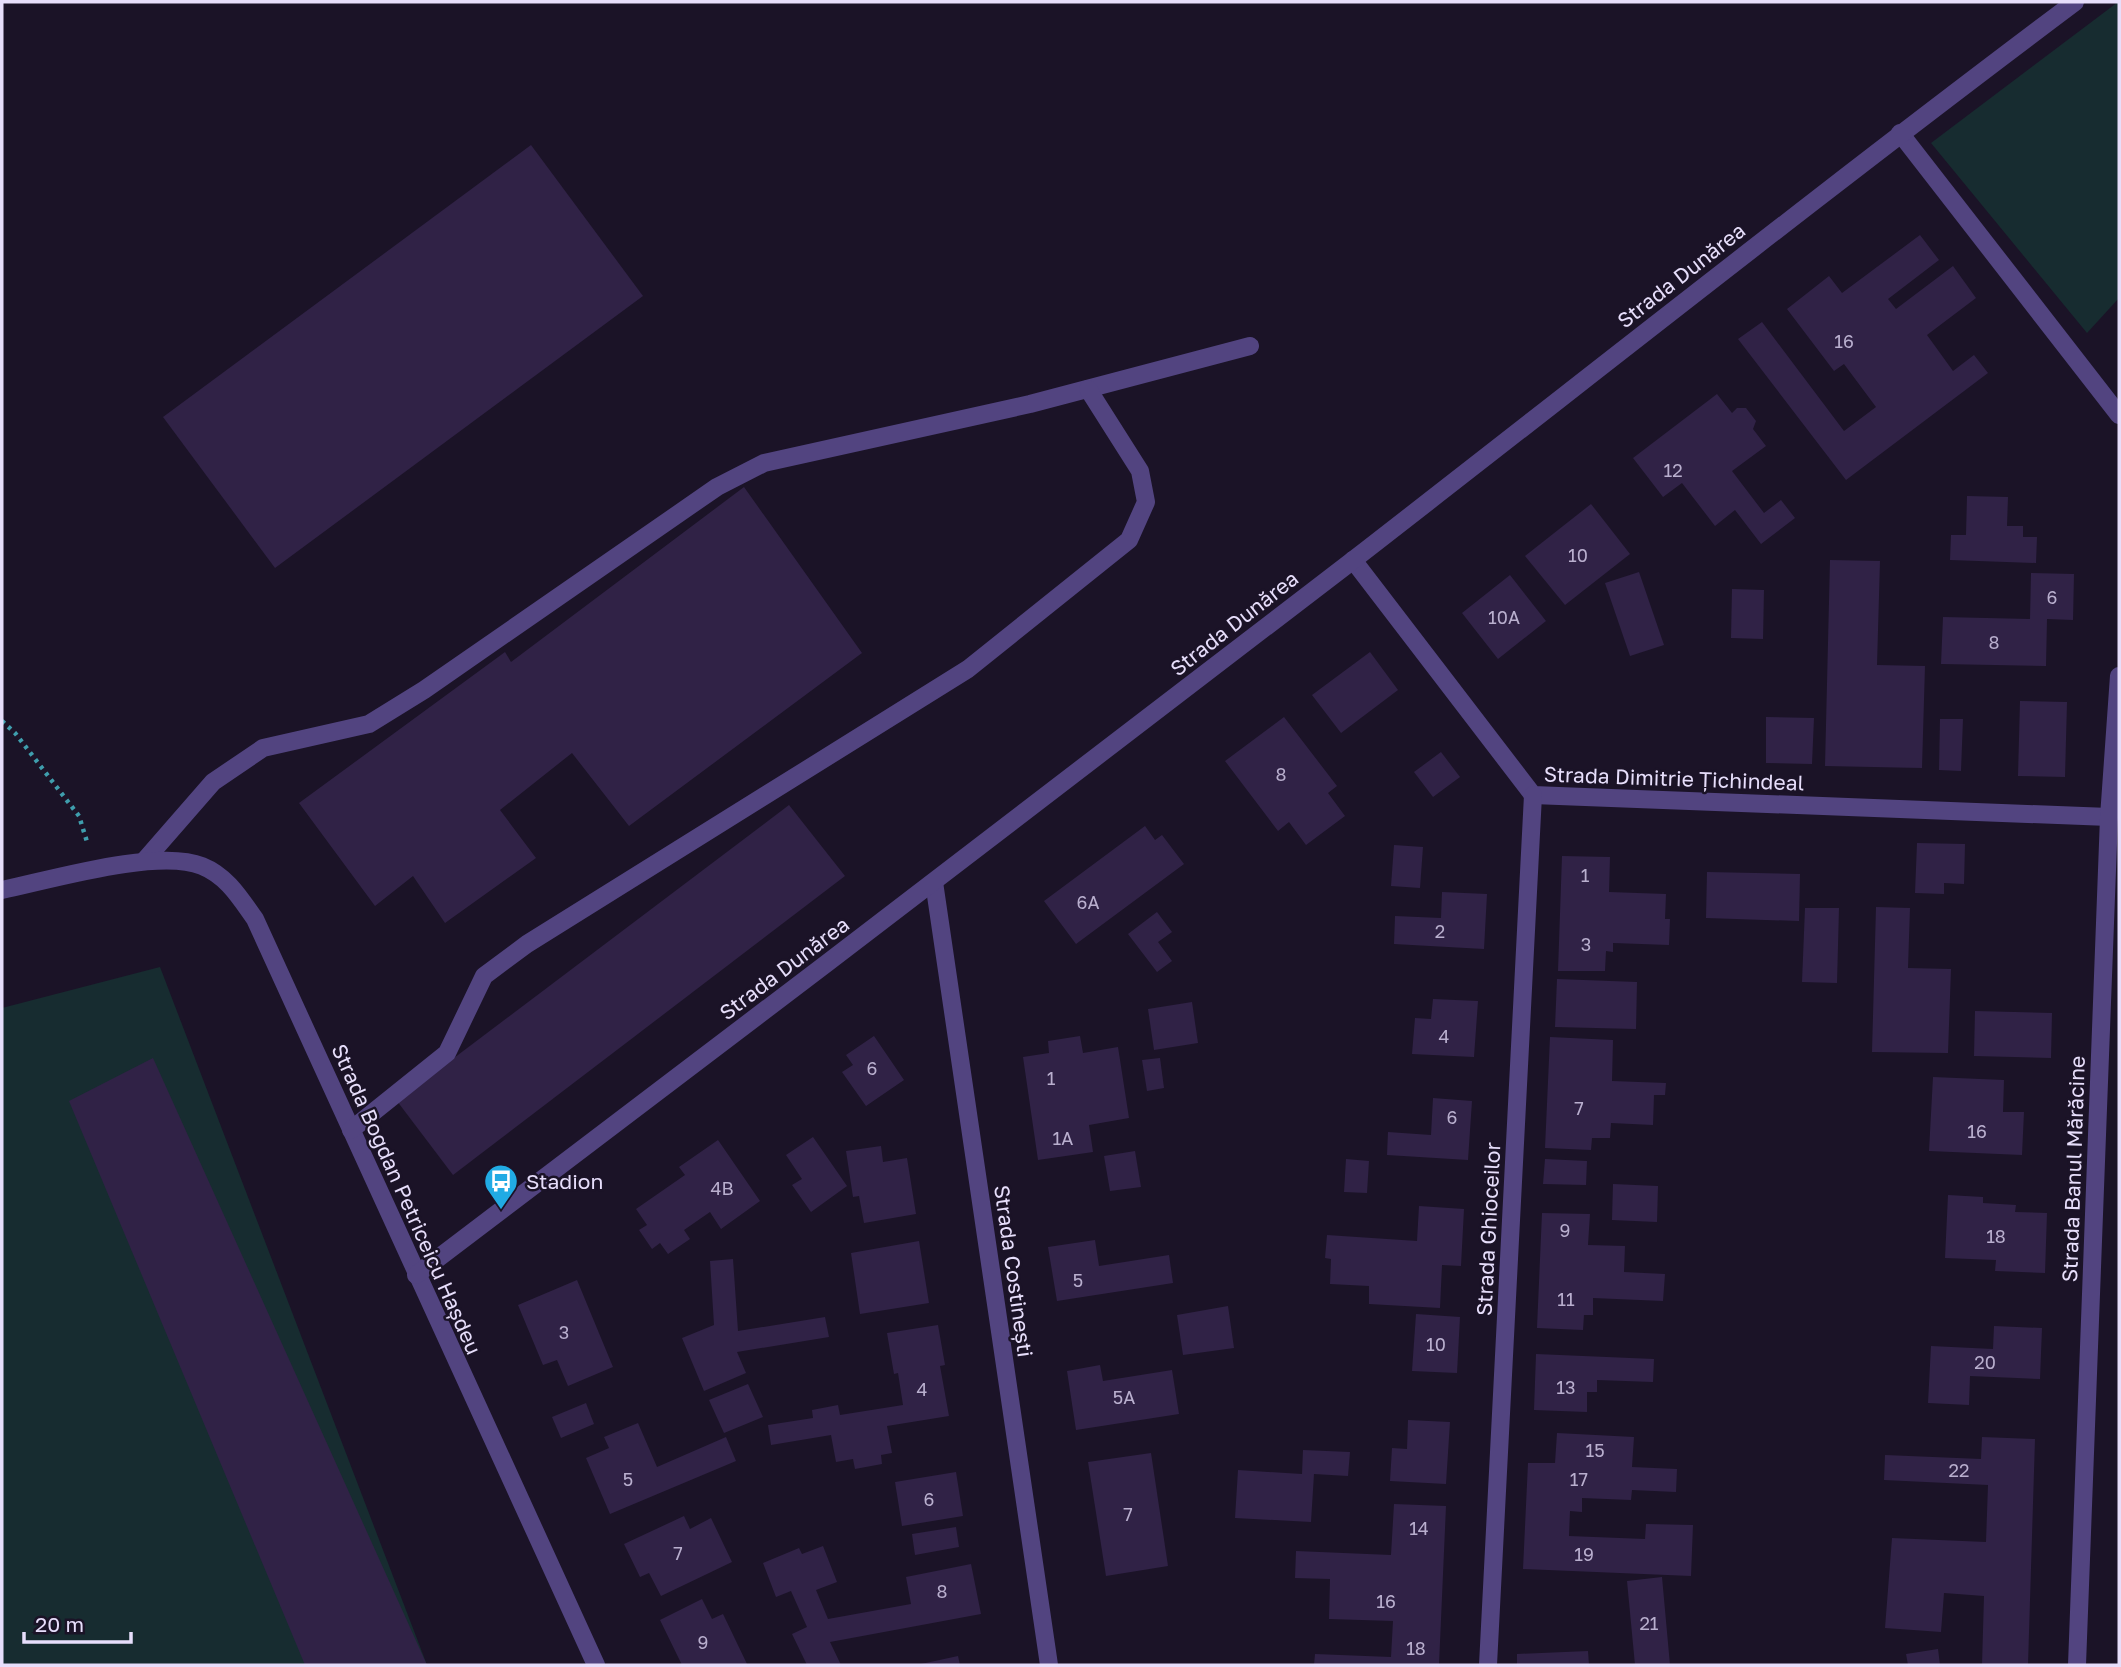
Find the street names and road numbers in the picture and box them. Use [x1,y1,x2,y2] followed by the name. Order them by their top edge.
[1612,217,1750,333] street label: Strada Dunărea
[1165,565,1303,681] street label: Strada Dunărea
[1543,760,1805,796] street label: Strada Dimitrie Țichindeal
[714,911,854,1025] street label: Strada Dunărea
[327,1040,487,1358] street label: Strada Bogdan Petriceicu Hașdeu
[2056,1055,2090,1283] street label: Strada Banul Mărăcine
[1470,1142,1506,1316] street label: Strada Ghioceilor
[989,1183,1039,1359] street label: Strada Costinești

